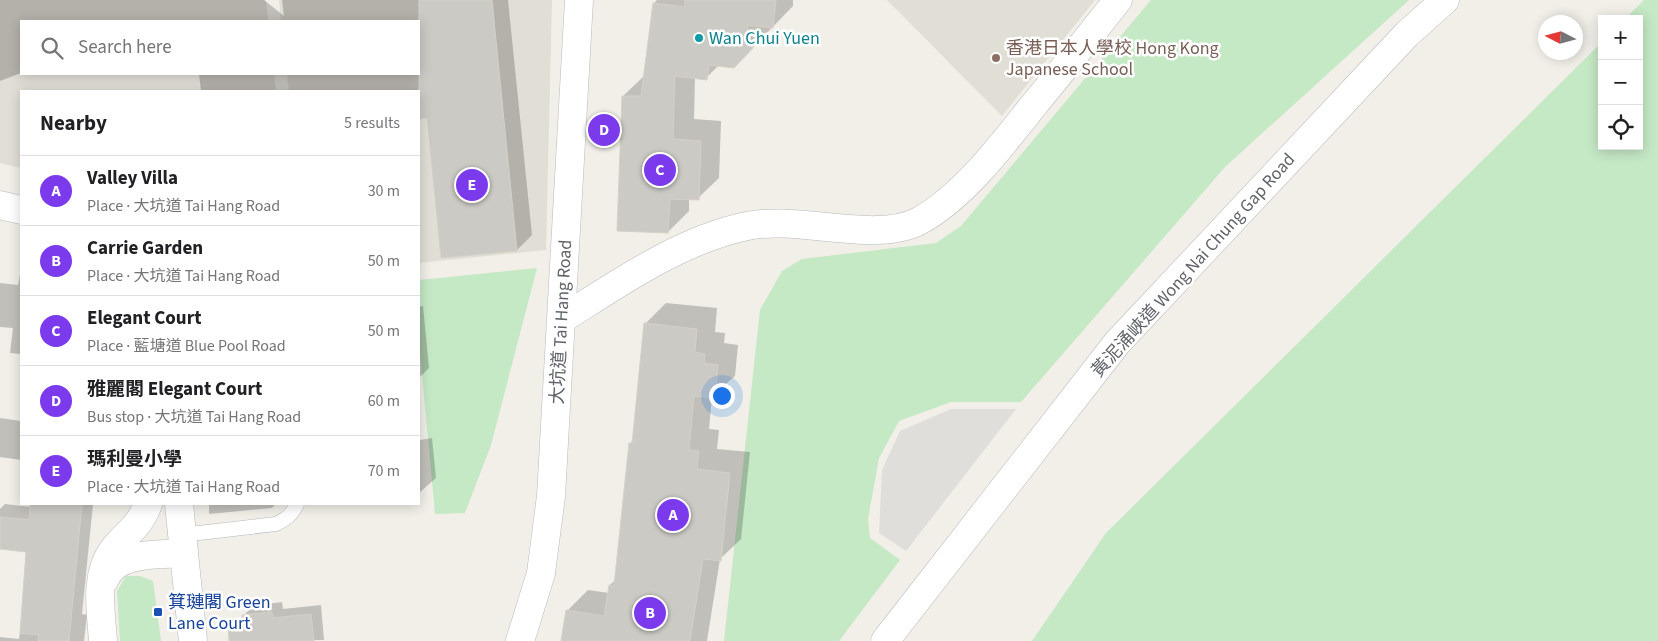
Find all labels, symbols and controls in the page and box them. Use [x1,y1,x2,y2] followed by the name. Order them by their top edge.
[1538,15,1583,60] north arrow
[1598,15,1643,150] map controls
[1598,15,1643,60] button: +
[20,20,420,75] search box
[709,26,820,51] place label: Wan Chui Yuen
[693,32,705,44] marker: Wan Chui Yuen
[38,34,66,62] icon: search
[78,34,172,61] text: Search here
[1006,36,1219,82] place label: 香港日本人學校 Hong Kong Japanese School
[990,52,1002,64] marker: 香港日本人學校 Hong Kong Japanese School
[1598,60,1643,105] button: −
[1598,105,1643,150] button: locate
[40,108,107,138] text: Nearby
[588,111,620,149] pin: D
[344,112,400,134] text: 5 results
[1086,148,1301,383] street label: 黃泥涌峽道 Wong Nai Chung Gap Road
[644,151,676,189] pin: C
[87,165,178,192] text: Valley Villa
[456,166,488,204] pin: E
[51,180,61,202] text: A
[368,180,400,202] text: 30 m
[87,195,280,217] text: Place · 大坑道 Tai Hang Road
[87,235,203,262] text: Carrie Garden
[545,239,578,405] street label: 大坑道 Tai Hang Road
[51,250,61,272] text: B
[368,250,400,272] text: 50 m
[87,265,280,287] text: Place · 大坑道 Tai Hang Road
[87,305,201,332] text: Elegant Court
[51,320,61,342] text: C
[368,320,400,342] text: 50 m
[87,335,286,357] text: Place · 藍塘道 Blue Pool Road
[87,376,262,403] text: 雅麗閣 Elegant Court
[709,383,735,409] your location
[51,390,61,412] text: D
[368,390,400,412] text: 60 m
[87,406,301,428] text: Bus stop · 大坑道 Tai Hang Road
[87,446,182,473] text: 瑪利曼小學
[52,460,60,482] text: E
[368,460,400,482] text: 70 m
[87,476,280,498] text: Place · 大坑道 Tai Hang Road
[657,496,689,534] pin: A
[168,590,270,636] place label: 箕璉閣 Green Lane Court
[634,594,666,632] pin: B
[152,606,164,618] marker: 箕璉閣 Green Lane Court

